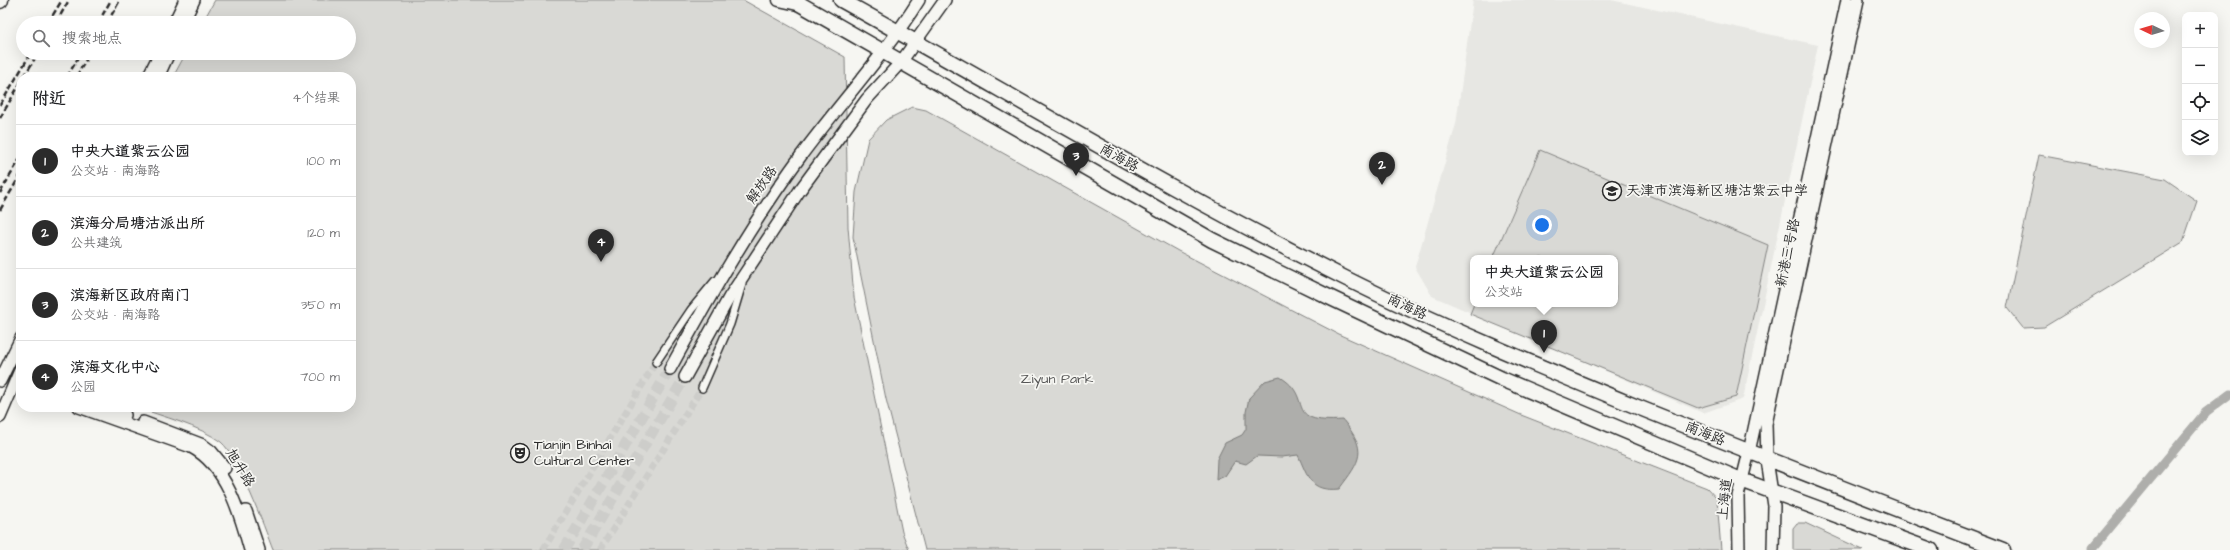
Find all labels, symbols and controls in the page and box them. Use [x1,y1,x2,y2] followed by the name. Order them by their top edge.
[2134,12,2170,48] north arrow
[2182,12,2218,156] map controls
[2182,12,2218,48] button: +
[16,16,356,60] search box
[30,27,52,49] icon: search
[62,28,122,49] text: 搜索地点
[2182,48,2218,84] button: −
[2182,84,2218,120] button: locate
[32,87,66,111] text: 附近
[292,89,340,107] text: 4个结果
[2182,120,2218,156] button: layers
[1096,139,1142,177] street label: 南海路
[70,141,190,162] text: 中央大道紫云公园
[1063,143,1089,176] pin: 3
[44,152,46,170] text: 1
[307,152,340,170] text: 100 m
[1369,152,1395,185] pin: 2
[70,162,160,180] text: 公交站 · 南海路
[742,162,782,208] street label: 解放路
[1601,180,1623,202] school or university icon: 天津市滨海新区塘沽紫云中学
[1626,181,1808,201] place label: 天津市滨海新区塘沽紫云中学
[70,213,205,234] text: 滨海分局塘沽派出所
[1532,215,1552,235] your location
[1771,217,1805,289] street label: 新港三号路
[41,224,49,242] text: 2
[307,224,340,242] text: 120 m
[588,229,614,262] pin: 4
[70,234,122,252] text: 公共建筑
[1470,255,1618,307] popup
[1484,262,1604,283] text: 中央大道紫云公园
[1484,283,1523,301] text: 公交站
[70,285,190,306] text: 滨海新区政府南门
[1384,289,1430,325] street label: 南海路
[42,296,48,314] text: 3
[301,296,340,314] text: 350 m
[70,306,160,324] text: 公交站 · 南海路
[1531,320,1557,353] pin: 1
[70,357,160,378] text: 滨海文化中心
[41,368,49,386] text: 4
[300,368,340,386] text: 700 m
[1021,369,1094,389] park label: Ziyun Park
[70,378,96,396] text: 公园
[1682,417,1728,451] street label: 南海路
[534,435,634,471] place label: Tianjin Binhai Cultural Center
[509,442,531,464] theatre icon: Tianjin Binhai Cultural Center
[221,445,259,491] street label: 旭升路
[1713,477,1737,521] street label: 上海道

